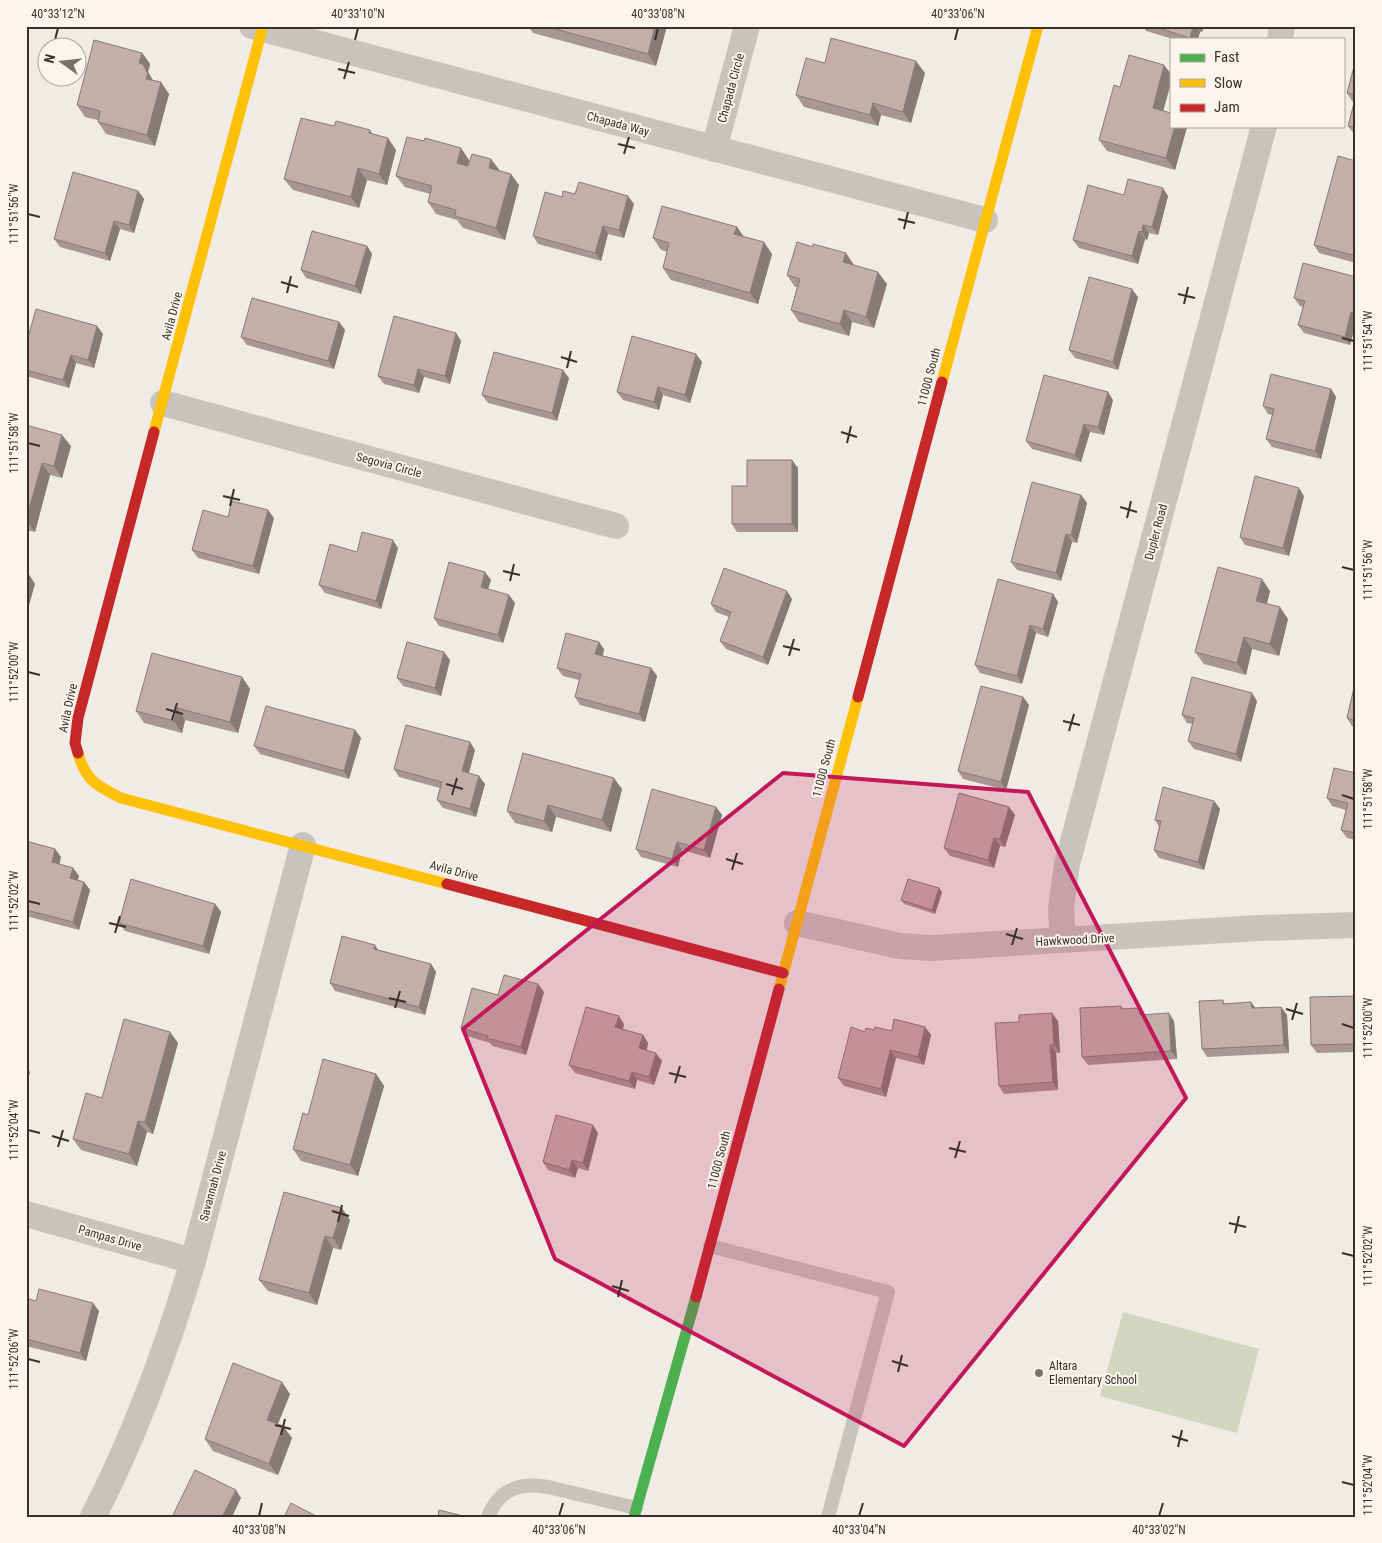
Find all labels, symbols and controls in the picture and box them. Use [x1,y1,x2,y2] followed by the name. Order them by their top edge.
[31,7,85,21] text: 40°33'12"N
[331,7,385,21] text: 40°33'10"N
[631,7,685,21] text: 40°33'08"N
[931,7,985,21] text: 40°33'06"N
[38,38,88,88] north arrow
[1170,38,1344,128] legend
[1214,48,1239,66] text: Fast
[715,51,747,124] street label: Chapada Circle
[41,52,58,65] text: N
[1214,74,1243,92] text: Slow
[1214,98,1240,116] text: Jam
[585,109,651,139] street label: Chapada Way
[7,183,21,245] text: 111°51'56"W
[159,290,185,342] street label: Avila Drive
[1361,310,1375,372] text: 111°51'54"W
[915,346,944,408] street label: 11000 South
[7,412,21,474] text: 111°51'58"W
[355,450,424,481] street label: Segovia Circle
[1142,502,1170,562] street label: Dupler Road
[1361,539,1375,601] text: 111°51'56"W
[7,641,21,703] text: 111°52'00"W
[56,682,80,734] street label: Avila Drive
[810,737,839,799] street label: 11000 South
[1361,768,1375,830] text: 111°51'58"W
[428,858,480,884] street label: Avila Drive
[7,870,21,932] text: 111°52'02"W
[1035,931,1115,949] street label: Hawkwood Drive
[1361,997,1375,1059] text: 111°52'00"W
[7,1099,21,1161] text: 111°52'04"W
[705,1129,734,1191] street label: 11000 South
[197,1149,229,1223] street label: Savannah Drive
[77,1222,144,1254] street label: Pampas Drive
[1361,1225,1375,1287] text: 111°52'02"W
[7,1328,21,1390] text: 111°52'06"W
[1049,1359,1137,1387] place label: Altara Elementary School
[1033,1367,1045,1379] marker: Altara Elementary School
[1361,1454,1375,1516] text: 111°52'04"W
[232,1523,286,1537] text: 40°33'08"N
[532,1523,586,1537] text: 40°33'06"N
[832,1523,886,1537] text: 40°33'04"N
[1132,1523,1186,1537] text: 40°33'02"N

